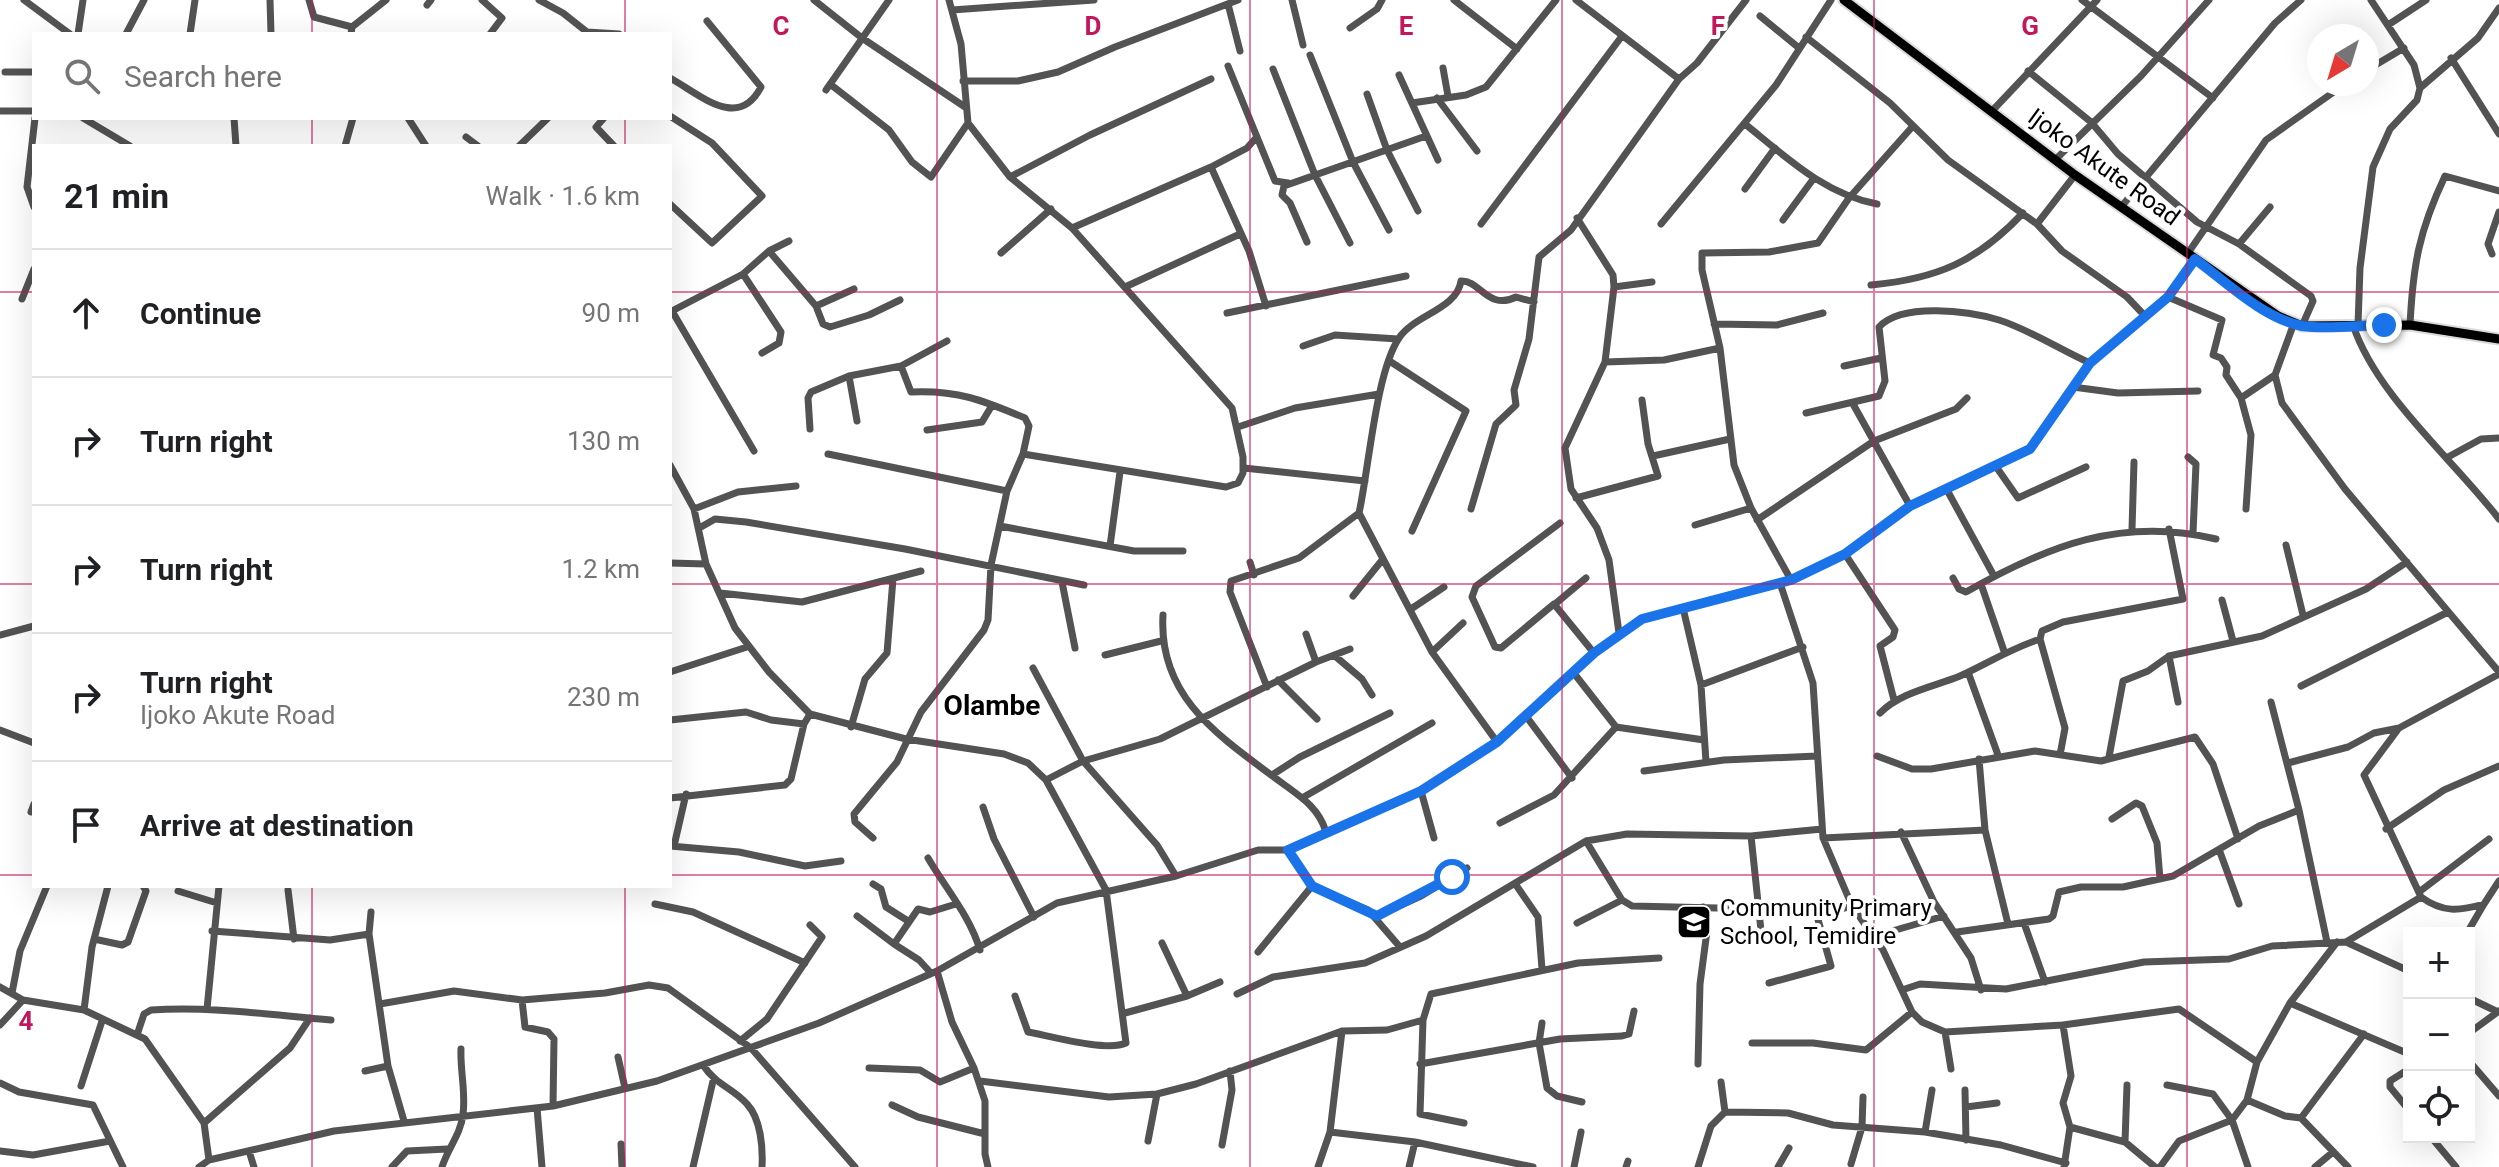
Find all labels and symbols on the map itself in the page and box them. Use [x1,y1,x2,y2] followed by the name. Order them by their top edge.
[772,11,790,41] text: C
[1085,11,1101,41] text: D
[1399,11,1414,41] text: E
[1711,11,1725,41] text: F
[2021,11,2039,41] text: G
[2307,24,2379,96] north arrow
[2023,103,2185,231] street label: Ijoko Akute Road
[2366,307,2402,343] route end
[944,689,1040,722] district label: Olambe
[1434,859,1470,895] route start
[1720,894,1932,950] place label: Community Primary School, Temidire
[1675,903,1713,941] school or university icon: Community Primary School, Temidire
[19,1006,34,1036] text: 4

